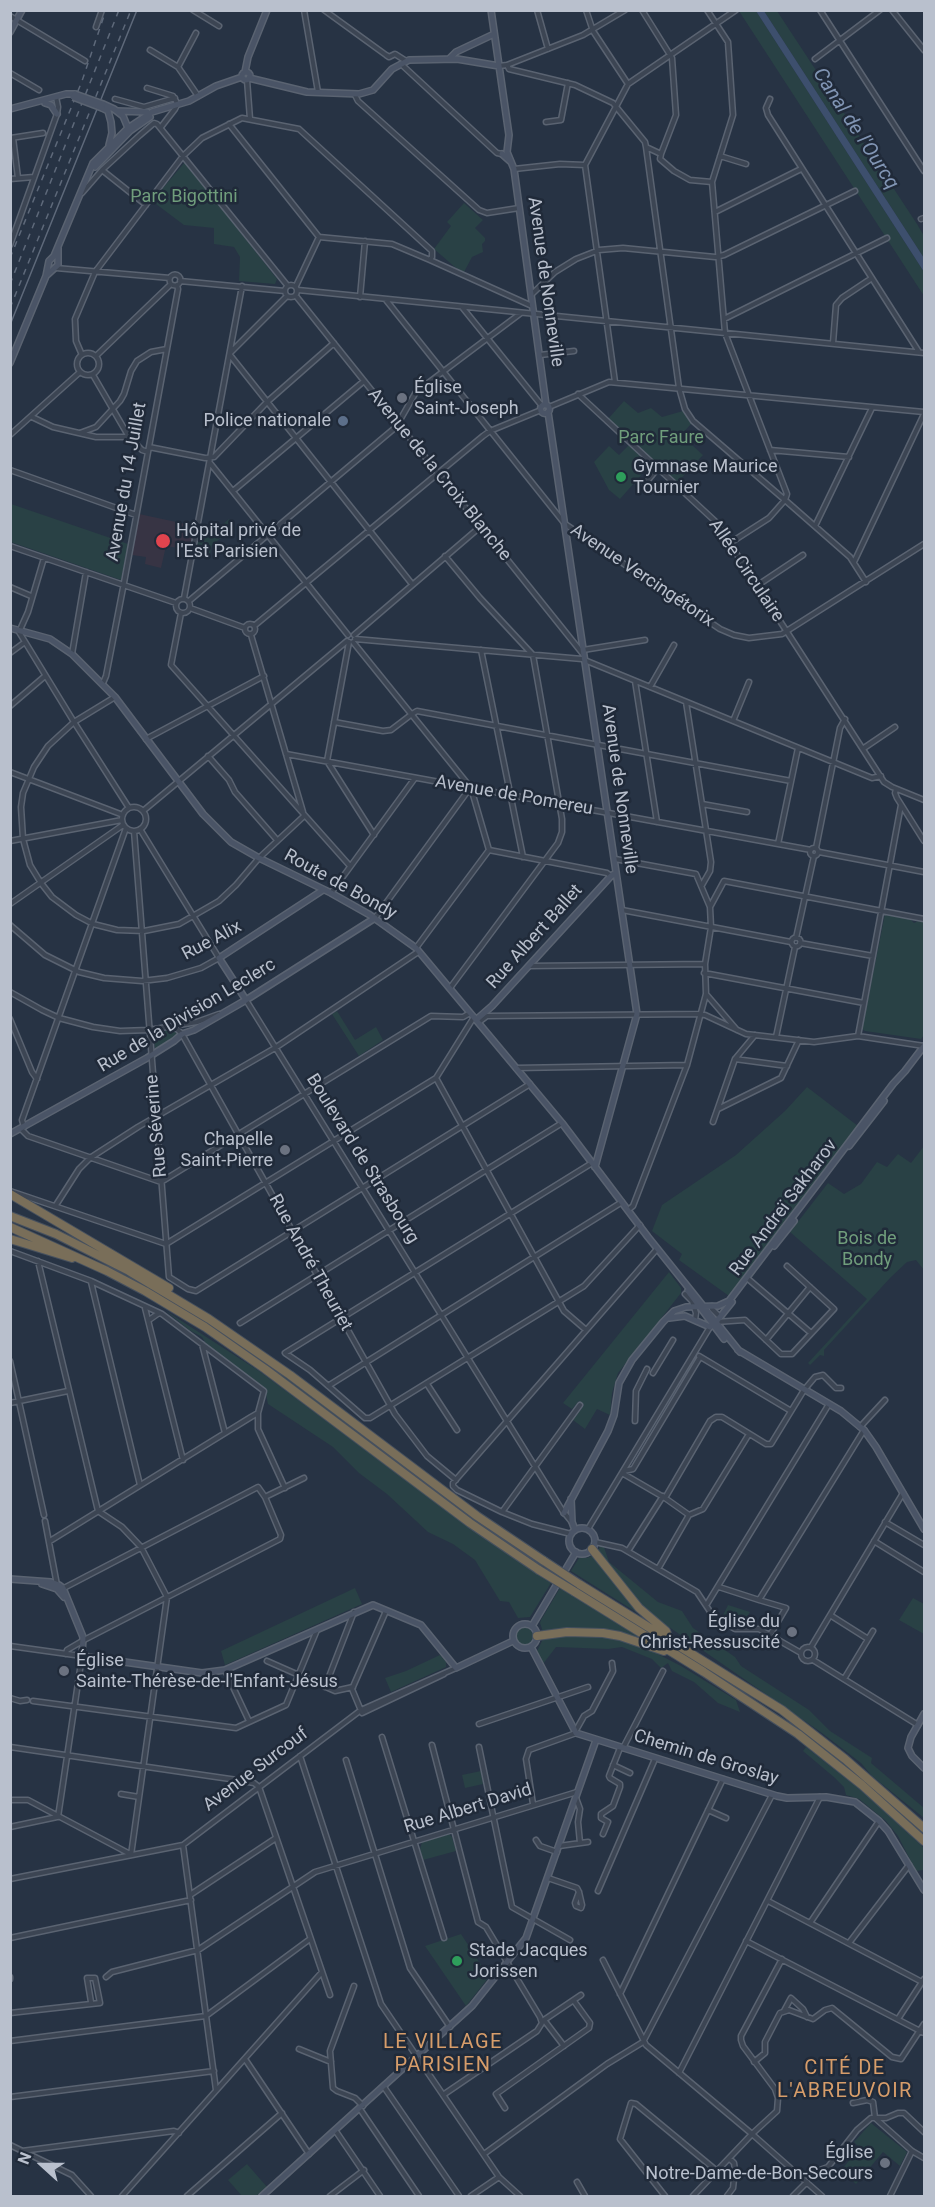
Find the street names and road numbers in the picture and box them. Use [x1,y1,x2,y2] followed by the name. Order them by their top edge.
[522,196,568,368] street label: Avenue de Nonneville
[363,384,515,566] street label: Avenue de la Croix Blanche
[102,401,152,563] street label: Avenue du 14 Juillet
[704,515,788,627] street label: Allée Circulaire
[566,520,718,632] street label: Avenue Vercingétorix
[596,703,642,875] street label: Avenue de Nonneville
[433,771,595,821] street label: Avenue de Pomereu
[280,845,400,925] street label: Route de Bondy
[483,880,587,994] street label: Rue Albert Ballet
[178,916,246,966] street label: Rue Alix
[94,954,280,1078] street label: Rue de la Division Leclerc
[301,1070,423,1248] street label: Boulevard de Strasbourg
[142,1074,172,1178] street label: Rue Séverine
[726,1135,842,1281] street label: Rue Andreï Sakharov
[264,1191,356,1335] street label: Rue André Theuriet
[199,1724,313,1816] street label: Avenue Surcouf
[631,1726,781,1790] street label: Chemin de Groslay
[402,1779,534,1839] street label: Rue Albert David

